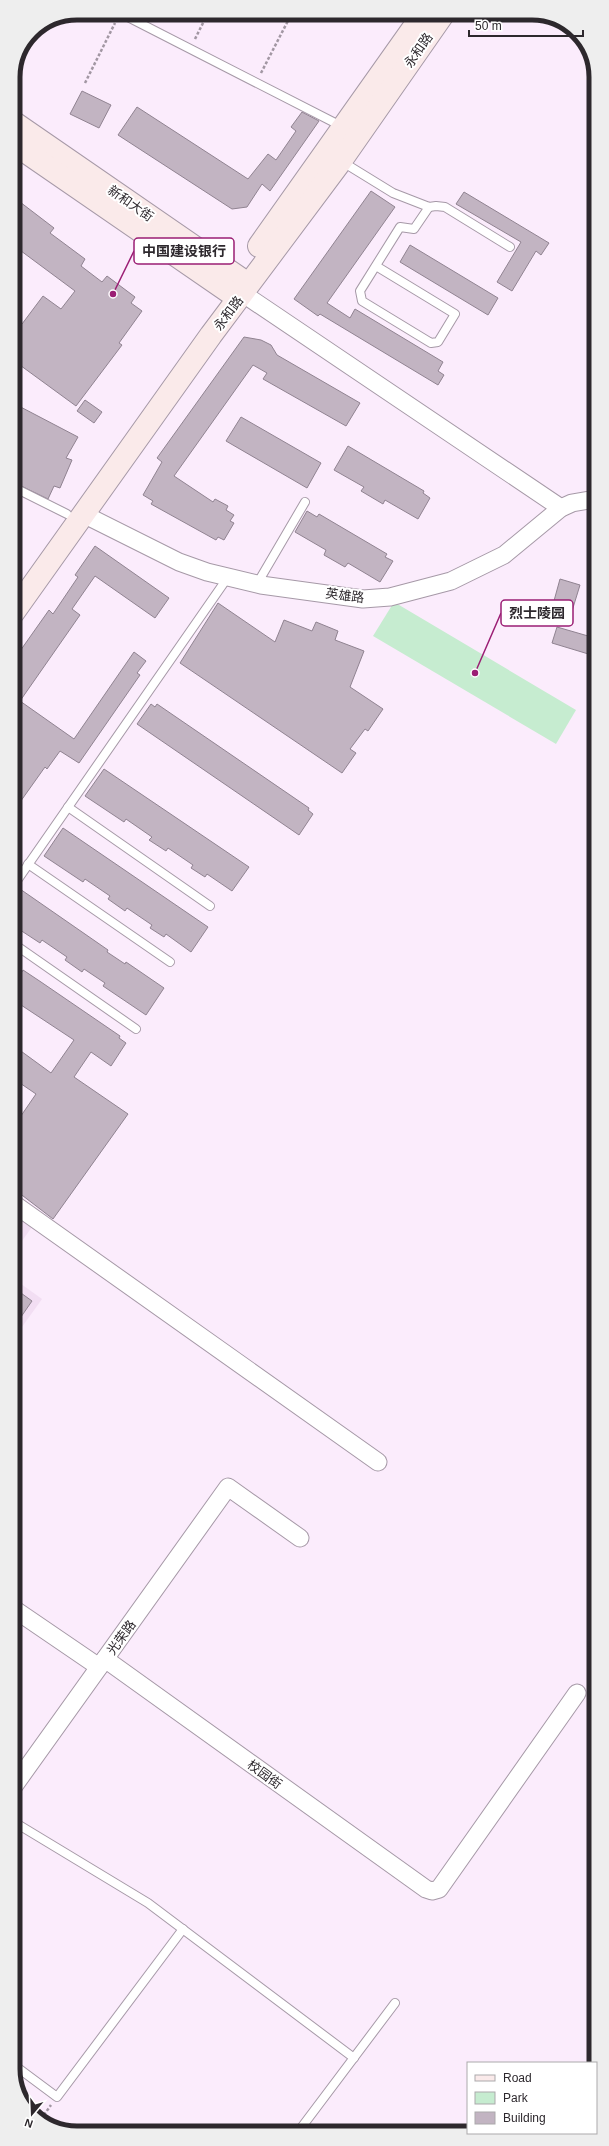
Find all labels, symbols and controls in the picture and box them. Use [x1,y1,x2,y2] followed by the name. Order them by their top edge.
[469,12,583,38] scale bar
[475,19,502,33] text: 50 m
[401,30,436,71] street label: 永和路
[105,182,156,224] street label: 新和大街
[134,238,234,264] callout: 中国建设银行
[142,243,226,259] text: 中国建设银行
[211,293,246,333] street label: 永和路
[325,586,365,605] street label: 英雄路
[501,600,573,626] callout: 烈士陵园
[509,605,565,621] text: 烈士陵园
[104,1617,139,1657] street label: 光荣路
[245,1757,285,1792] street label: 校园街
[467,2062,597,2134] legend
[503,2071,532,2085] text: Road
[503,2091,529,2105] text: Park
[12,2094,52,2134] north arrow
[503,2111,546,2125] text: Building
[23,2116,34,2130] text: N

